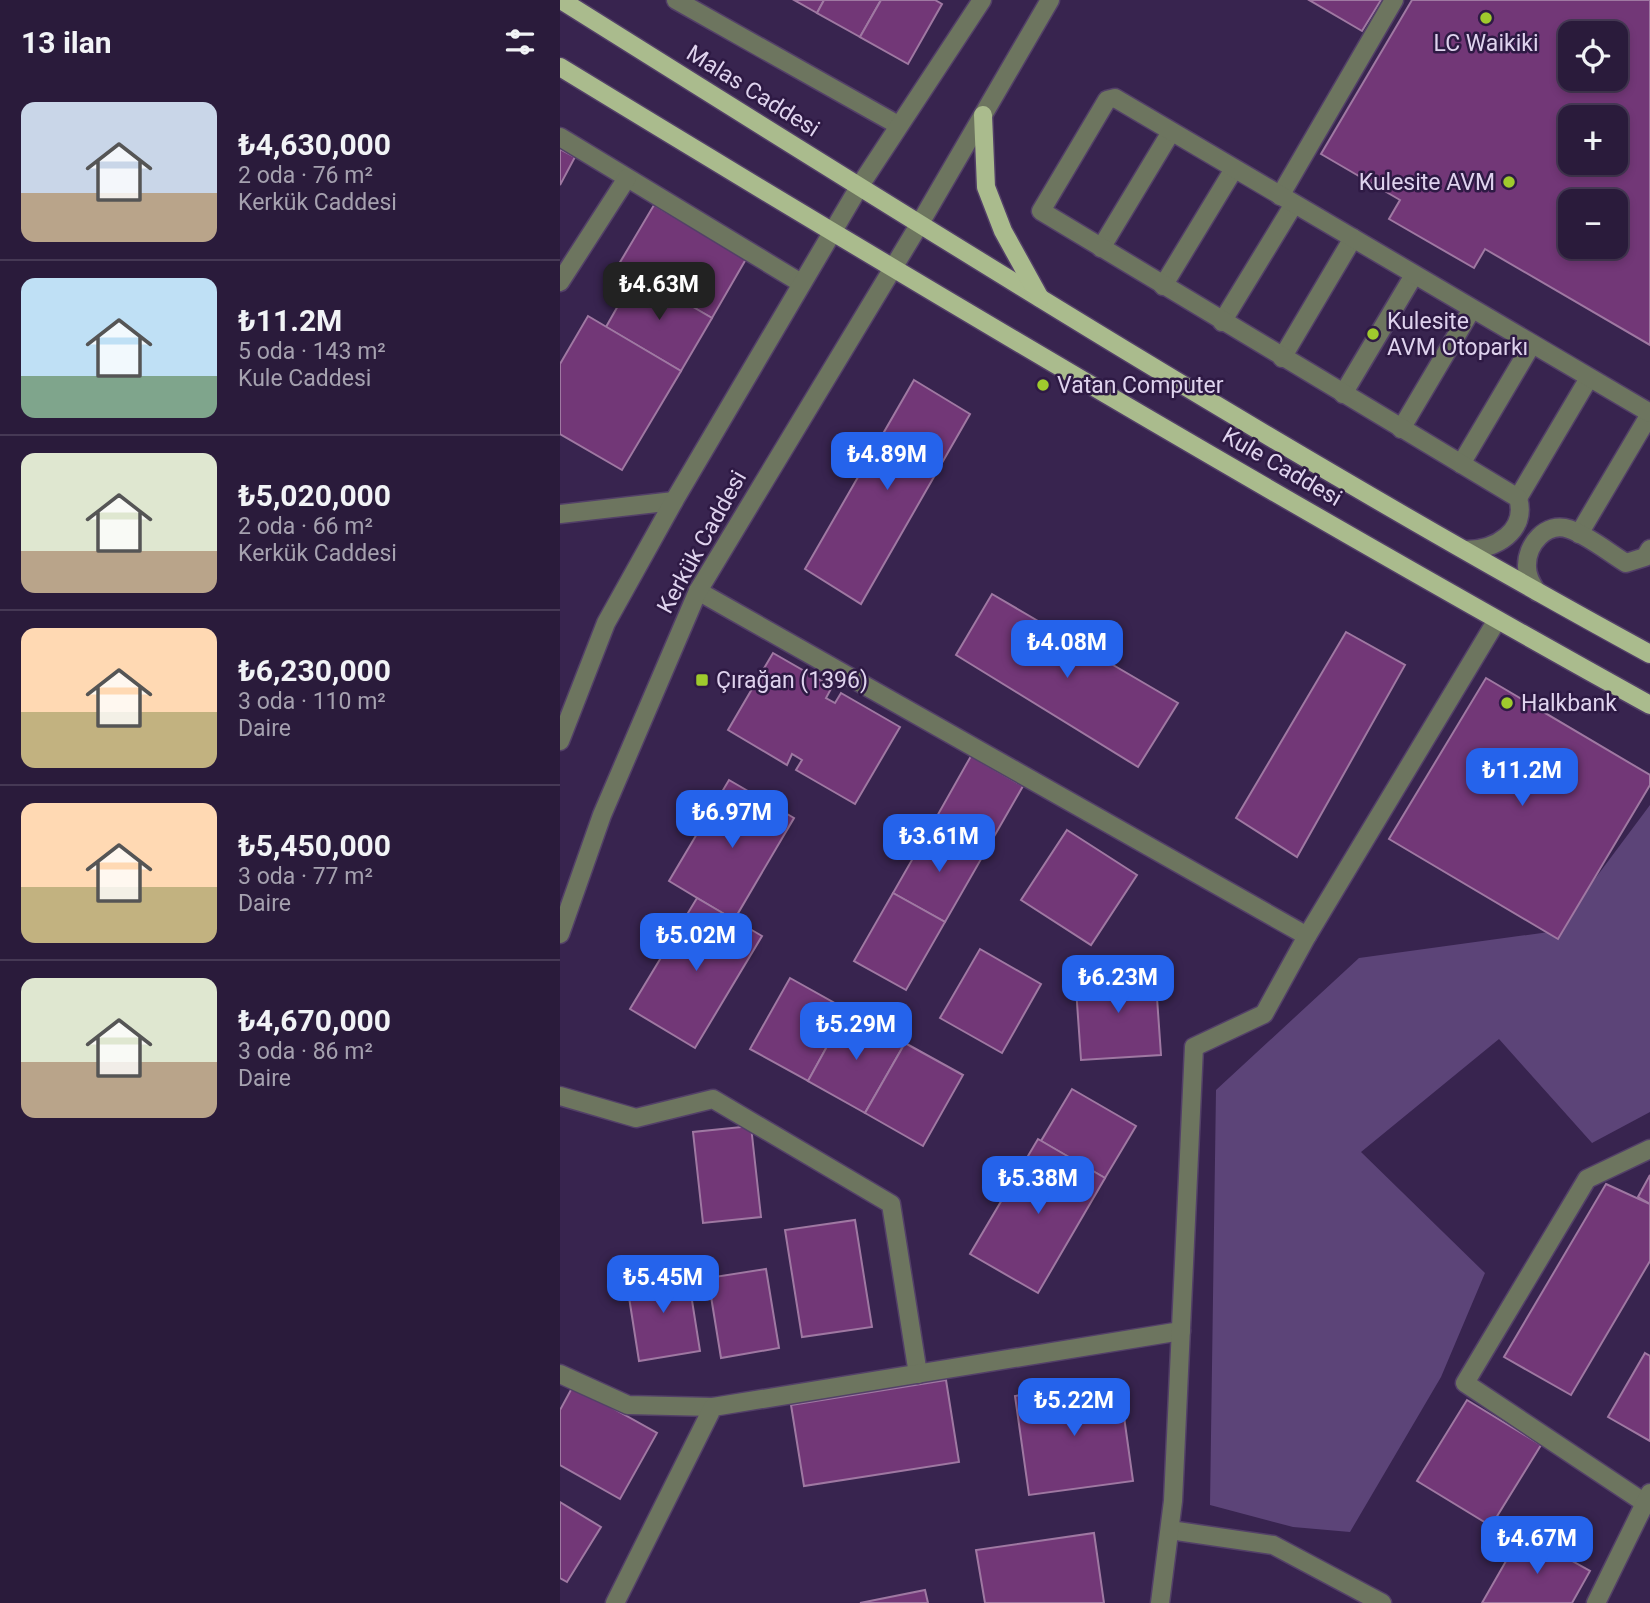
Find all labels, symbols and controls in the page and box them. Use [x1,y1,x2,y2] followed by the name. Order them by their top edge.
[1478,10,1494,26] marker: LC Waikiki
[1558,21,1628,259] map controls
[1558,21,1628,91] button: locate
[501,23,539,61] icon: filters
[21,25,112,60] text: 13 ilan
[1434,30,1538,57] place label: LC Waikiki
[682,39,824,143] street label: Malas Caddesi
[1558,105,1628,175] button: +
[238,127,391,162] text: ₺4,630,000
[77,130,161,214] icon: home
[238,162,373,189] text: 2 oda · 76 m²
[1359,169,1495,196] place label: Kulesite AVM
[1501,174,1517,190] marker: Kulesite AVM
[238,189,397,216] text: Kerkük Caddesi
[1558,189,1628,259] button: −
[602,262,716,322] pin: ₺4.63M
[619,271,699,298] text: ₺4.63M
[238,303,342,338] text: ₺11.2M
[77,306,161,390] icon: home
[1387,308,1528,361] place label: Kulesite AVM Otoparkı
[1365,326,1381,342] marker: Kulesite AVM Otoparkı
[238,338,386,365] text: 5 oda · 143 m²
[238,365,371,392] text: Kule Caddesi
[1057,372,1224,399] place label: Vatan Computer
[1035,377,1051,393] marker: Vatan Computer
[1217,422,1347,512] street label: Kule Caddesi
[830,433,944,492] pin: ₺4.89M
[847,441,927,468] text: ₺4.89M
[652,466,752,618] street label: Kerkük Caddesi
[238,478,391,513] text: ₺5,020,000
[77,481,161,565] icon: home
[238,513,373,540] text: 2 oda · 66 m²
[238,540,397,567] text: Kerkük Caddesi
[1010,620,1124,680] pin: ₺4.08M
[1027,629,1107,656] text: ₺4.08M
[238,653,391,688] text: ₺6,230,000
[77,656,161,740] icon: home
[716,667,868,694] place label: Çırağan (1396)
[694,672,710,688] marker: Çırağan (1396)
[238,688,386,715] text: 3 oda · 110 m²
[1521,690,1617,717] place label: Halkbank
[1499,695,1515,711] marker: Halkbank
[238,715,291,742] text: Daire
[1465,748,1579,808] pin: ₺11.2M
[1482,757,1562,784] text: ₺11.2M
[675,790,789,850] pin: ₺6.97M
[692,799,772,826] text: ₺6.97M
[882,814,996,874] pin: ₺3.61M
[899,823,979,850] text: ₺3.61M
[238,828,391,863] text: ₺5,450,000
[77,831,161,915] icon: home
[238,863,373,890] text: 3 oda · 77 m²
[238,890,291,917] text: Daire
[639,914,753,973] pin: ₺5.02M
[656,922,736,949] text: ₺5.02M
[1061,956,1175,1015] pin: ₺6.23M
[1078,964,1158,991] text: ₺6.23M
[799,1002,913,1062] pin: ₺5.29M
[238,1003,391,1038] text: ₺4,670,000
[77,1006,161,1090] icon: home
[816,1011,896,1038] text: ₺5.29M
[238,1038,373,1065] text: 3 oda · 86 m²
[238,1065,291,1092] text: Daire
[981,1156,1095,1216] pin: ₺5.38M
[998,1165,1078,1192] text: ₺5.38M
[606,1256,720,1315] pin: ₺5.45M
[623,1264,703,1291] text: ₺5.45M
[1017,1378,1131,1438] pin: ₺5.22M
[1034,1387,1114,1414] text: ₺5.22M
[1480,1516,1594,1576] pin: ₺4.67M
[1497,1525,1577,1552] text: ₺4.67M

